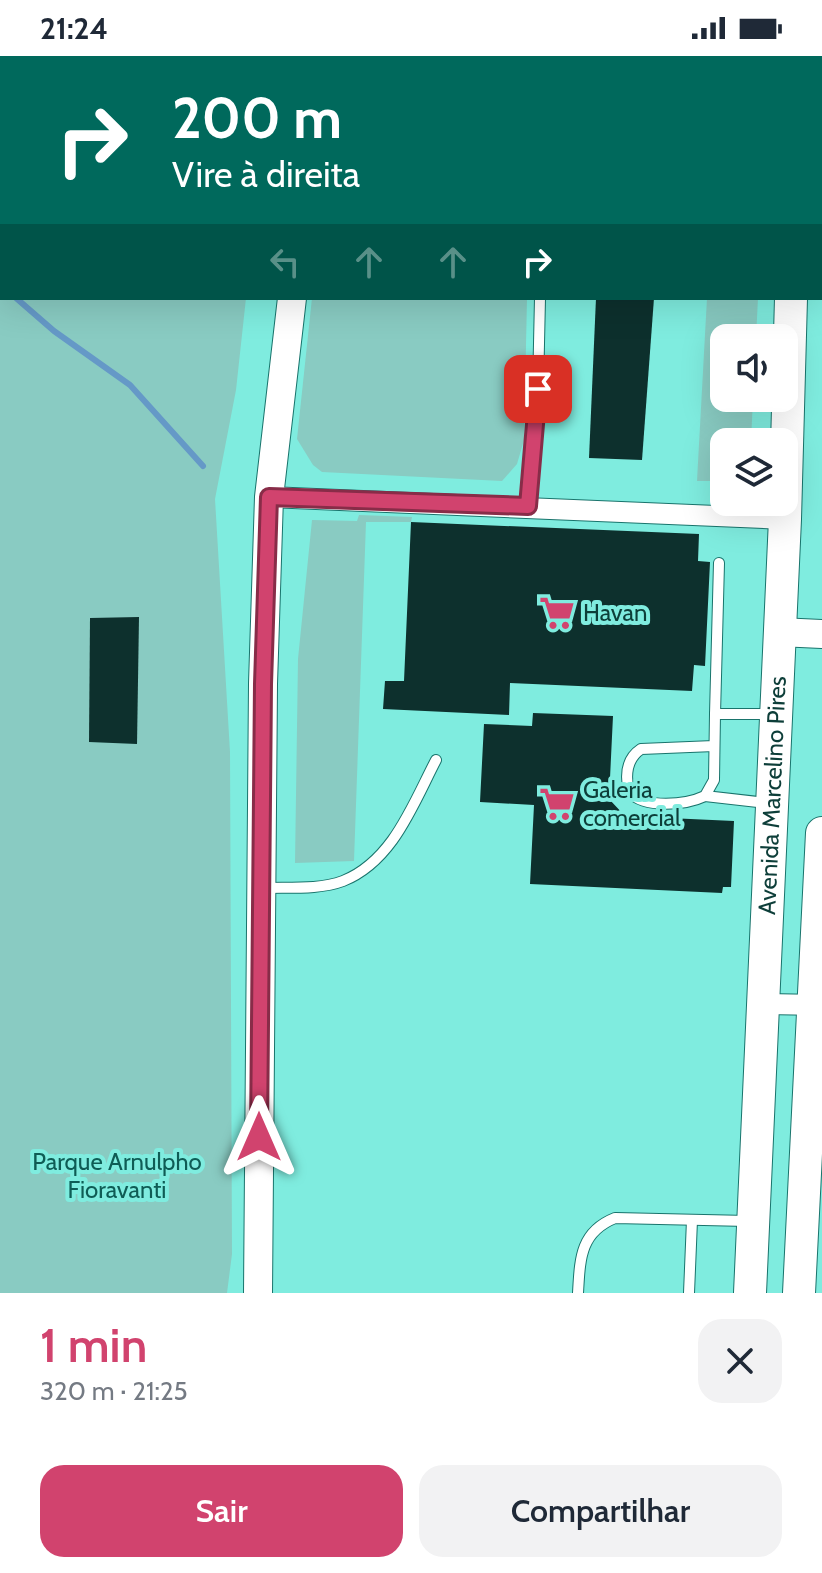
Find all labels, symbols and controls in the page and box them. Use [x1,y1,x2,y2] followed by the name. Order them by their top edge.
[40,10,108,47] text: 21:24
[172,84,342,152] text: 200 m
[40,88,144,192] icon: right
[172,152,360,196] text: Vire à direita
[263,240,307,284] icon: left
[347,240,391,284] icon: ahead
[431,240,475,284] icon: ahead
[515,240,559,284] icon: right
[710,324,798,516] map controls
[710,324,798,412] button: sound
[504,355,572,423] pin
[516,367,560,411] icon: arrive
[710,428,798,516] button: layers
[538,594,576,632] supermarket icon: Havan
[583,598,647,627] place label: Havan
[752,675,792,915] street label: Avenida Marcelino Pires
[583,775,681,832] place label: Galeria comercial
[538,785,576,823] supermarket icon: Galeria comercial
[217,1095,301,1179] position arrow
[32,1147,202,1204] park label: Parque Arnulpho Fioravanti
[40,1316,147,1374] text: 1 min
[698,1319,782,1403] button: close
[40,1375,188,1407] text: 320 m · 21:25
[40,1465,403,1557] button: Sair
[419,1465,782,1557] button: Compartilhar

